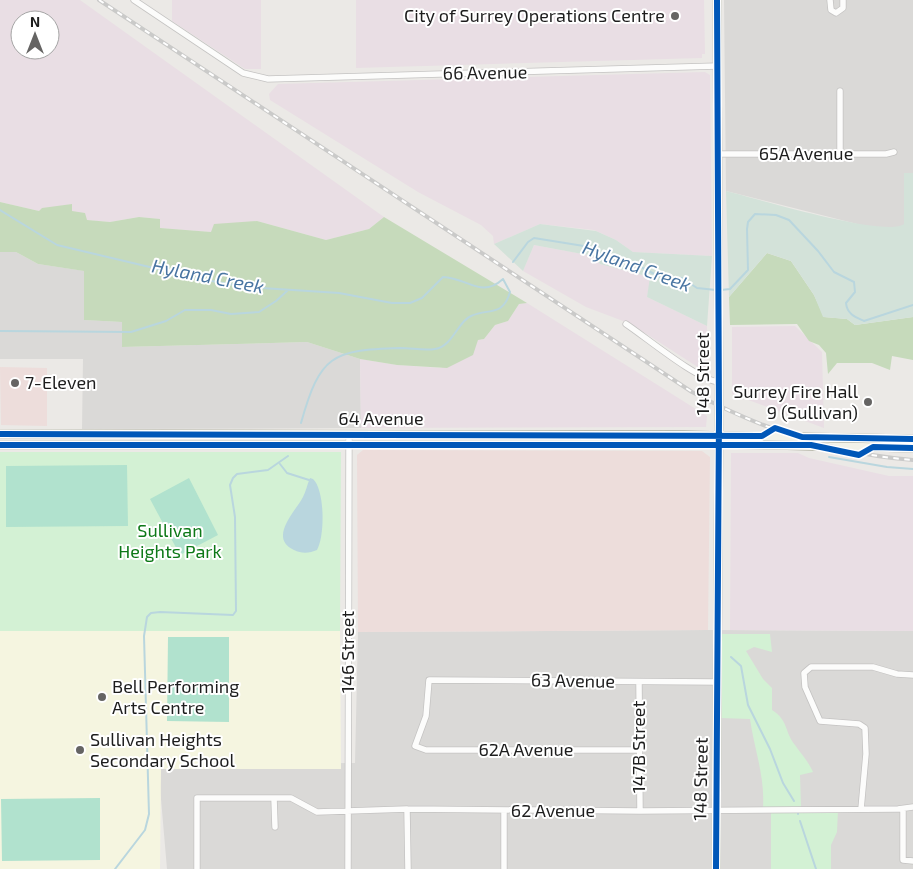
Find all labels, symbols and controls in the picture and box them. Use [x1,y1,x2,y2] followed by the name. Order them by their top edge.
[404,4,665,26] place label: City of Surrey Operations Centre
[10,10,60,60] north arrow
[669,10,681,22] marker: City of Surrey Operations Centre
[30,13,40,30] text: N
[443,60,527,84] street label: 66 Avenue
[759,142,853,164] street label: 65A Avenue
[579,235,695,297] water label: Hyland Creek
[150,253,266,299] water label: Hyland Creek
[691,332,713,416] street label: 148 Street
[25,371,97,393] place label: 7-Eleven
[9,377,21,389] marker: 7-Eleven
[733,380,859,423] place label: Surrey Fire Hall 9 (Sullivan)
[862,396,874,408] marker: Surrey Fire Hall 9 (Sullivan)
[338,407,424,429] street label: 64 Avenue
[118,519,222,562] park label: Sullivan Heights Park
[336,611,358,693] street label: 146 Street
[531,668,615,692] street label: 63 Avenue
[112,675,239,718] place label: Bell Performing Arts Centre
[96,691,108,703] marker: Bell Performing Arts Centre
[627,701,649,793] street label: 147B Street
[90,728,235,771] place label: Sullivan Heights Secondary School
[688,737,712,821] street label: 148 Street
[478,738,574,760] street label: 62A Avenue
[74,744,86,756] marker: Sullivan Heights Secondary School
[511,799,595,821] street label: 62 Avenue

